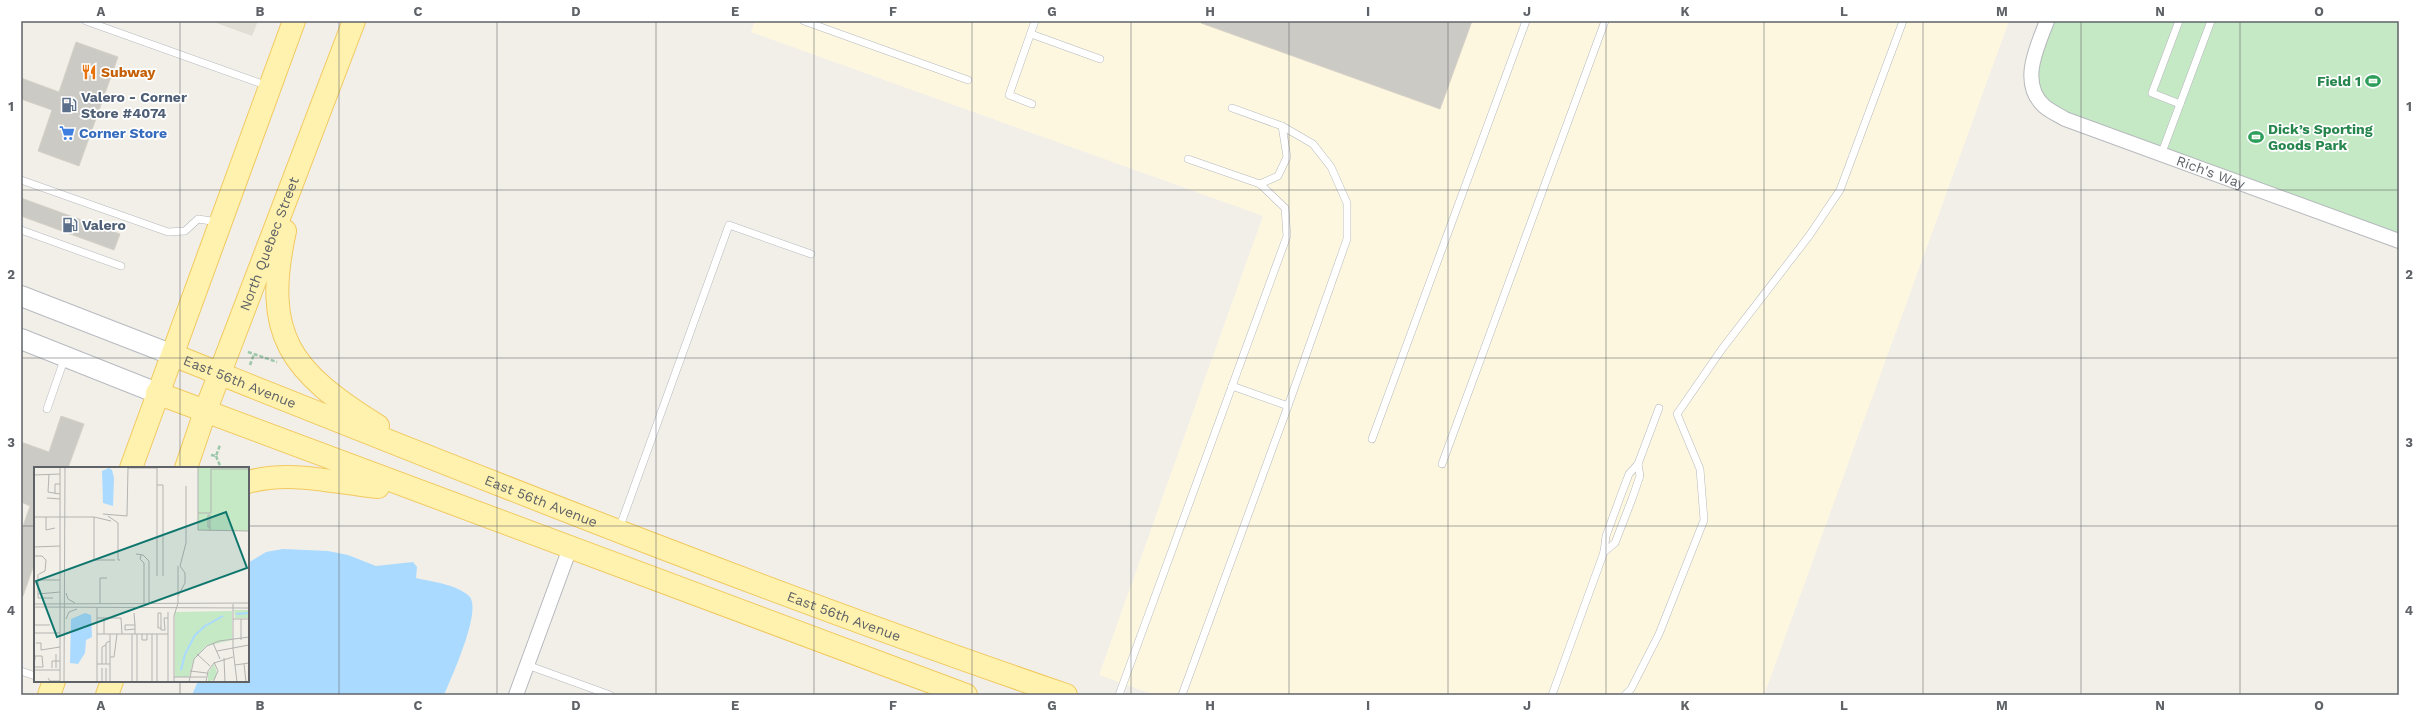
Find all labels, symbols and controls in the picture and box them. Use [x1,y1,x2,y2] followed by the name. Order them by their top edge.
[97,4,106,19] text: A
[256,4,265,19] text: B
[414,4,423,19] text: C
[571,4,581,19] text: D
[731,4,739,19] text: E
[889,4,897,19] text: F
[1047,4,1057,19] text: G
[1205,4,1215,19] text: H
[1366,4,1370,19] text: I
[1523,4,1531,19] text: J
[1680,4,1690,19] text: K
[1840,4,1848,19] text: L
[1996,4,2008,19] text: M
[2155,4,2165,19] text: N
[2314,4,2324,19] text: O
[80,63,98,81] restaurant icon: Subway
[101,64,155,80] place label: Subway
[2364,72,2382,90] sports icon: Field 1
[2317,73,2361,89] place label: Field 1
[81,89,187,121] place label: Valero - Corner Store #4074
[60,96,78,114] fuel station icon: Valero - Corner Store #4074
[8,99,14,114] text: 1
[2406,99,2412,114] text: 1
[2268,121,2373,153] place label: Dick’s Sporting Goods Park
[58,124,76,142] supermarket icon: Corner Store
[79,125,167,141] place label: Corner Store
[2247,128,2265,146] sports icon: Dick’s Sporting Goods Park
[2174,152,2248,192] street label: Rich's Way
[236,175,302,313] street label: North Quebec Street
[61,216,79,234] fuel station icon: Valero
[82,217,126,233] place label: Valero
[7,267,15,282] text: 2
[2405,267,2413,282] text: 2
[181,352,299,411] street label: East 56th Avenue
[7,435,15,450] text: 3
[2405,435,2413,450] text: 3
[34,467,249,682] inset map
[482,472,600,530] street label: East 56th Avenue
[785,588,903,644] street label: East 56th Avenue
[7,603,16,618] text: 4
[2405,603,2414,618] text: 4
[97,698,106,713] text: A
[256,698,265,713] text: B
[414,698,423,713] text: C
[571,698,581,713] text: D
[731,698,739,713] text: E
[889,698,897,713] text: F
[1047,698,1057,713] text: G
[1205,698,1215,713] text: H
[1366,698,1370,713] text: I
[1523,698,1531,713] text: J
[1680,698,1690,713] text: K
[1840,698,1848,713] text: L
[1996,698,2008,713] text: M
[2155,698,2165,713] text: N
[2314,698,2324,713] text: O

